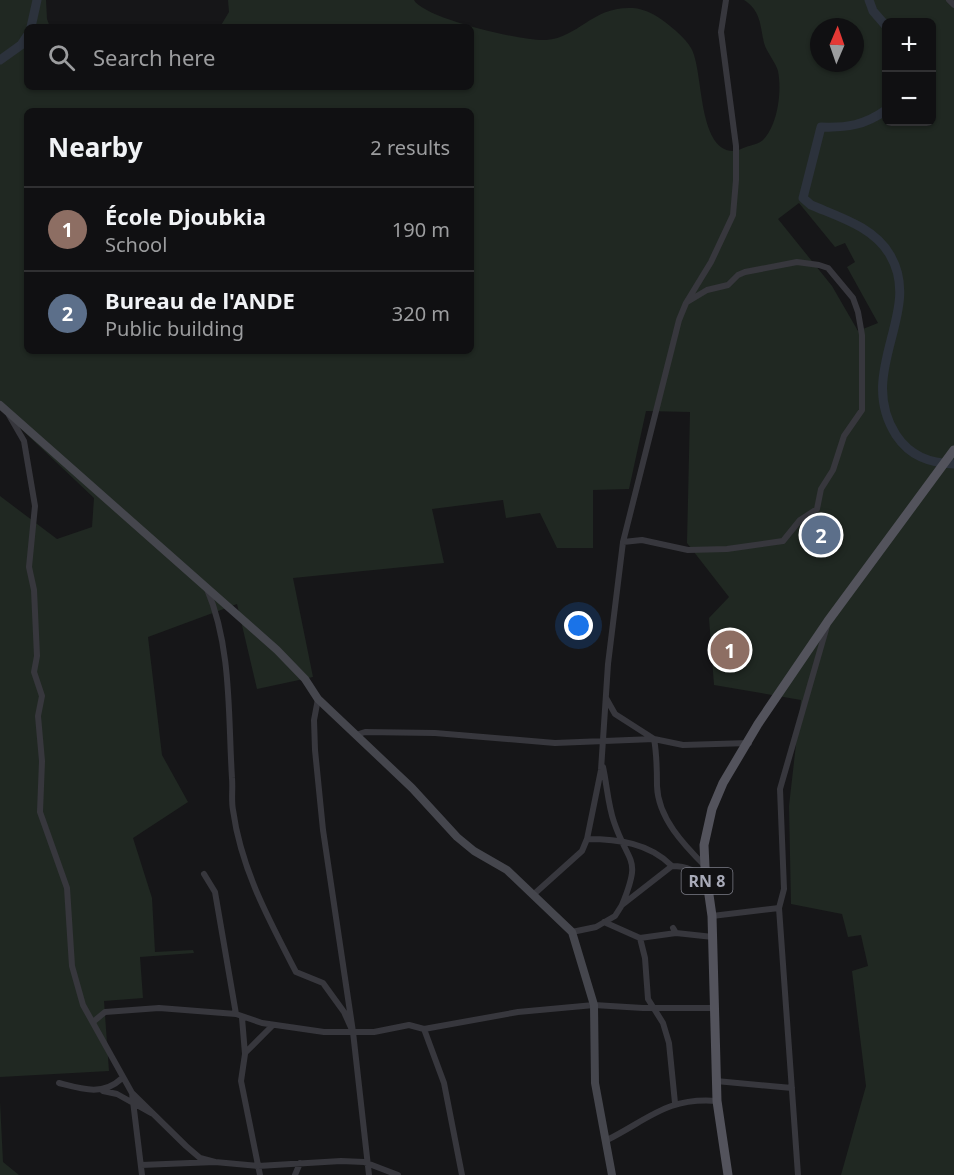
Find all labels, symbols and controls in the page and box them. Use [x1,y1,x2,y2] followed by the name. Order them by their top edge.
[810,18,864,72] north arrow
[882,18,936,126] map controls
[882,18,936,72] button: +
[24,24,474,90] search box
[45,41,78,74] icon: search
[93,42,215,72] text: Search here
[882,72,936,126] button: −
[48,129,143,165] text: Nearby
[370,134,450,161] text: 2 results
[105,201,266,231] text: École Djoubkia
[62,216,73,243] text: 1
[392,216,450,243] text: 190 m
[105,231,167,258] text: School
[105,285,295,315] text: Bureau de l'ANDE
[62,300,73,327] text: 2
[392,300,450,327] text: 320 m
[105,315,244,342] text: Public building
[802,512,840,558] pin: 2
[564,611,593,640] your location
[710,628,750,672] pin: 1
[682,868,732,894] road number: RN 8

